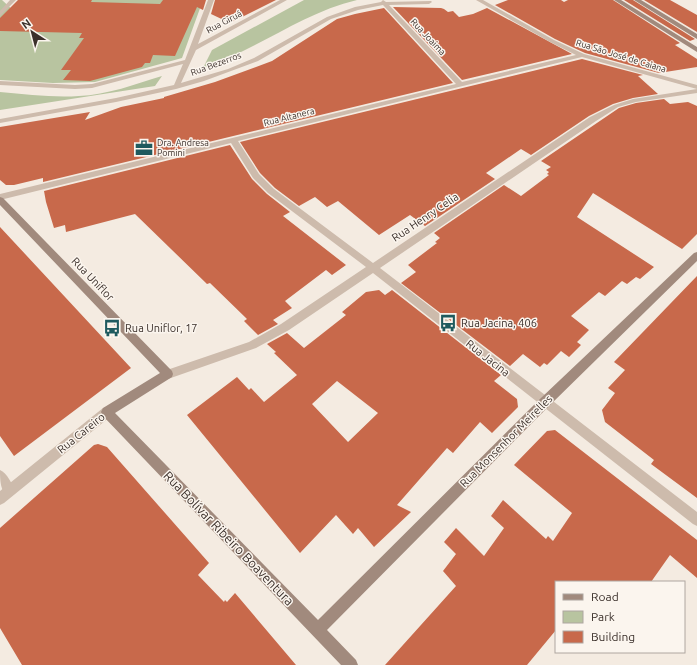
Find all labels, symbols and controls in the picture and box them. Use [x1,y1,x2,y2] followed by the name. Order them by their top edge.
[205,8,243,36] street label: Rua Giruá
[12,12,52,52] north arrow
[19,17,33,31] text: N
[409,17,447,57] street label: Rua Joaima
[575,38,667,74] street label: Rua São José de Caiana
[189,50,243,78] street label: Rua Bezerros
[263,106,315,128] street label: Rua Altanera
[134,138,154,158] office icon: Dra. Andresa Pomini
[157,138,209,158] place label: Dra. Andresa Pomini
[389,190,461,244] street label: Rua Henry Celia
[69,255,117,304] street label: Rua Uniflor
[438,313,458,333] bus stop icon: Rua Jacina, 406
[461,317,537,329] place label: Rua Jacina, 406
[102,318,122,338] bus stop icon: Rua Uniflor, 17
[125,322,198,334] place label: Rua Uniflor, 17
[464,337,512,379] street label: Rua Jacina
[457,392,555,490] street label: Rua Monsenhor Meirelles
[55,410,107,456] street label: Rua Careiro
[161,468,297,608] street label: Rua Bolívar Ribeiro Boaventura
[555,581,685,653] legend
[591,590,619,603] text: Road
[591,610,615,623] text: Park
[591,630,635,643] text: Building

